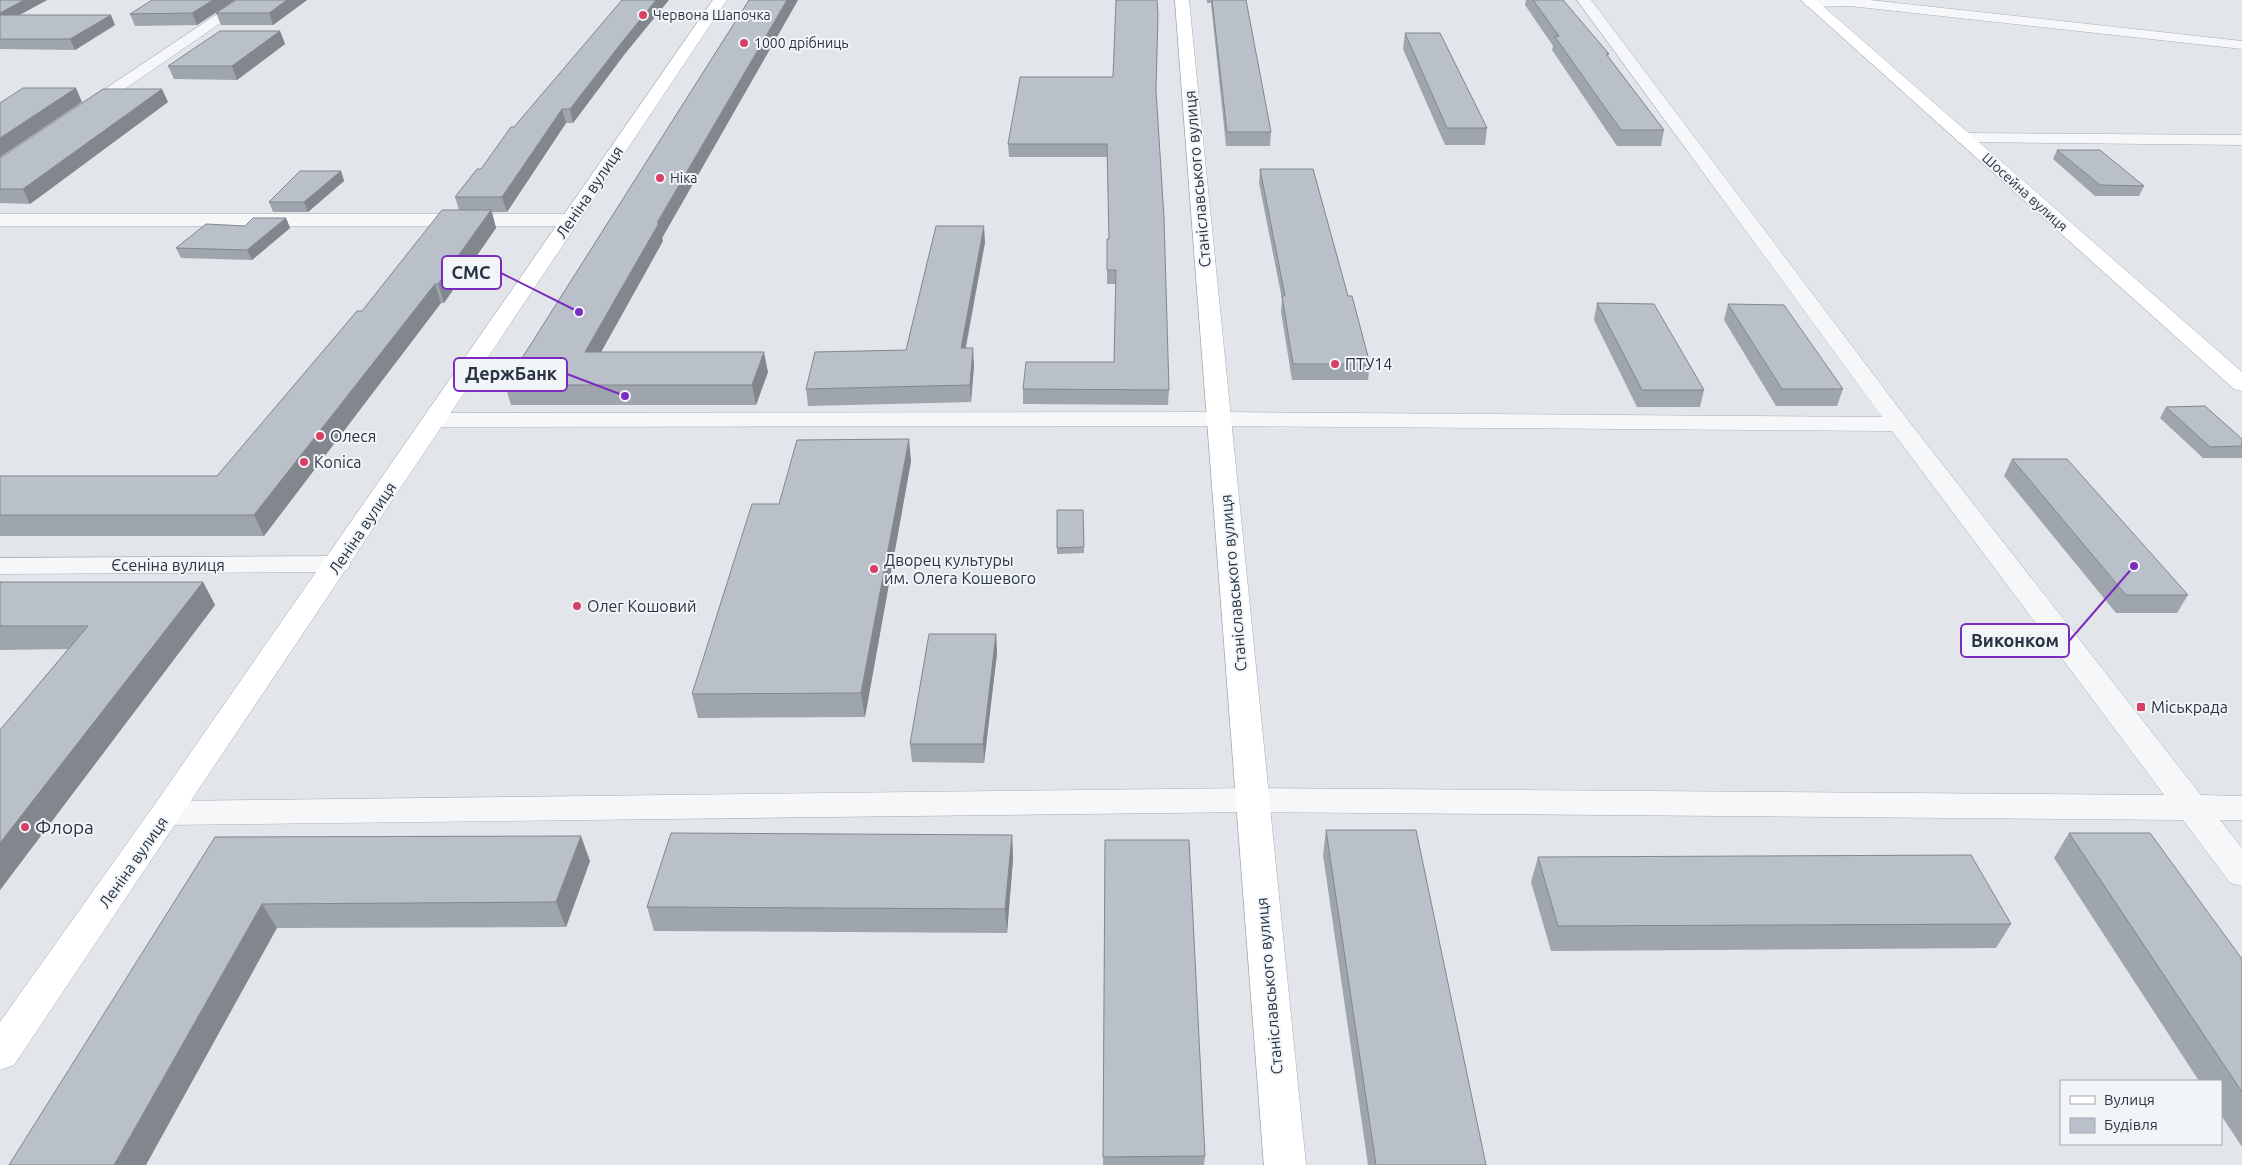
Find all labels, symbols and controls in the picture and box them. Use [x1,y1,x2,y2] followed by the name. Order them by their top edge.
[653,7,771,23] place label: Червона Шапочка
[637,9,649,21] marker: Червона Шапочка
[754,35,849,51] place label: 1000 дрібниць
[738,37,750,49] marker: 1000 дрібниць
[1180,90,1214,268] street label: Станіславського вулиця
[552,142,626,242] street label: Леніна вулиця
[1979,149,2071,235] street label: Шосейна вулиця
[670,170,698,186] place label: Ніка
[654,172,666,184] marker: Ніка
[442,256,501,289] callout: СМС
[451,262,491,282] text: СМС
[1345,355,1392,373] place label: ПТУ14
[454,358,567,391] callout: ДержБанк
[1329,358,1341,370] marker: ПТУ14
[465,363,558,383] text: ДержБанк
[330,427,376,445] place label: Олеся
[314,430,326,442] marker: Олеся
[314,453,362,471] place label: Konica
[298,456,310,468] marker: Konica
[325,478,399,578] street label: Леніна вулиця
[1216,494,1250,672] street label: Станіславського вулиця
[884,551,1036,587] place label: Дворец культуры им. Олега Кошевого
[111,556,225,574] street label: Єсеніна вулиця
[868,563,880,575] marker: Дворец культуры им. Олега Кошевого
[587,597,697,615] place label: Олег Кошовий
[571,600,583,612] marker: Олег Кошовий
[1961,624,2069,657] callout: Виконком
[1971,630,2059,650] text: Виконком
[2151,698,2228,716] place label: Міськрада
[2135,701,2147,713] marker: Міськрада
[95,813,171,911] street label: Леніна вулиця
[35,816,94,838] place label: Флора
[19,821,31,833] marker: Флора
[1252,897,1286,1075] street label: Станіславського вулиця
[2060,1080,2222,1145] legend
[2104,1091,2155,1108] text: Вулиця
[2104,1116,2158,1133] text: Будівля

